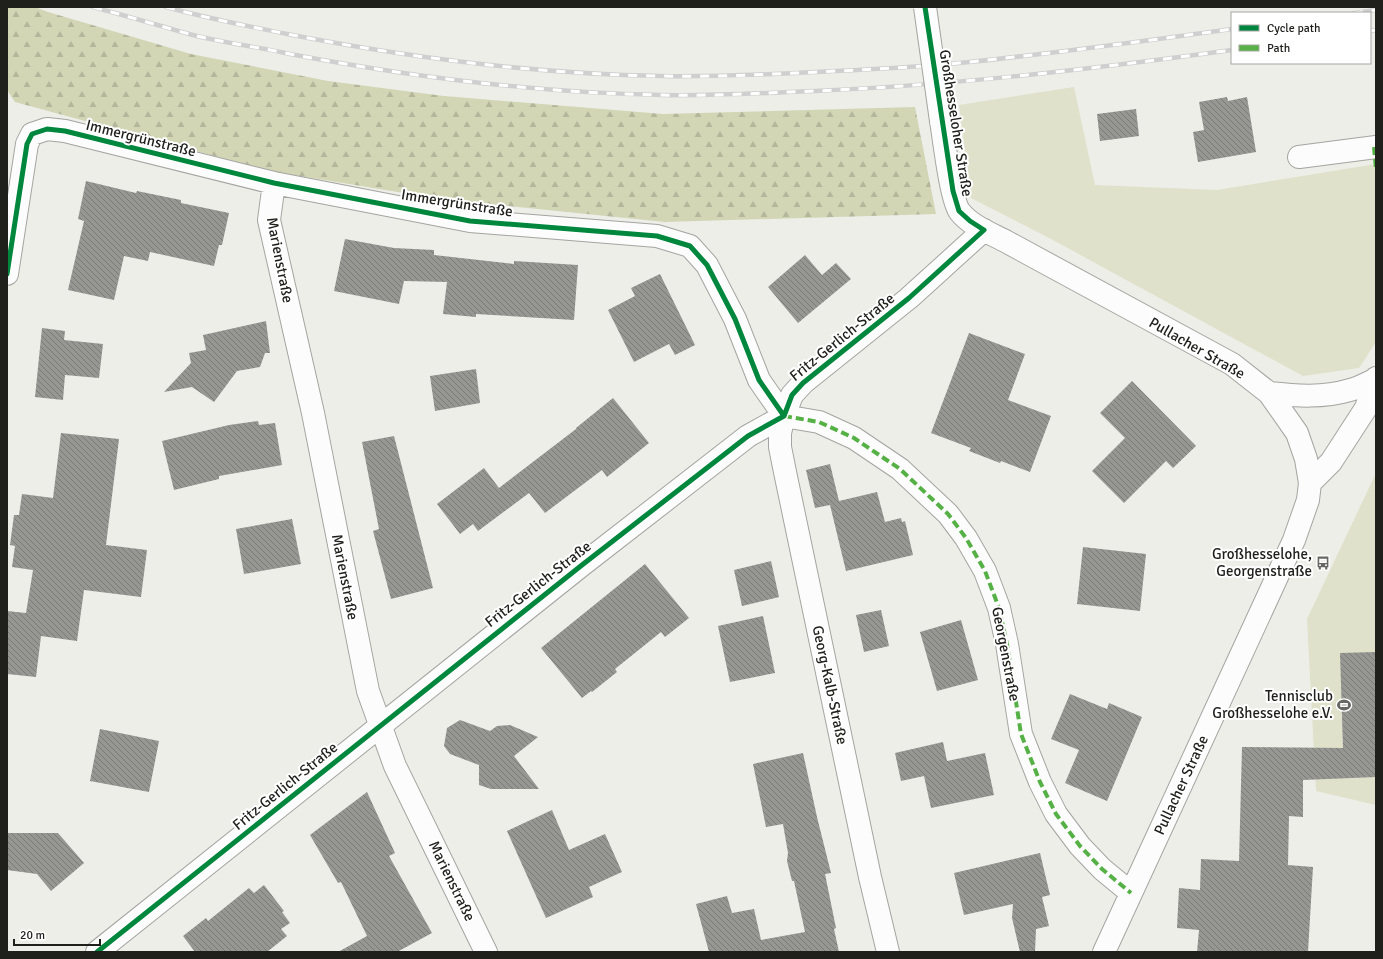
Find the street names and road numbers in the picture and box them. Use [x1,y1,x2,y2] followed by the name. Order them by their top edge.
[936,48,976,198] street label: Großhesseloher Straße
[84,116,198,160] street label: Immergrünstraße
[400,185,514,221] street label: Immergrünstraße
[263,216,297,304] street label: Marienstraße
[786,289,898,385] street label: Fritz-Gerlich-Straße
[1146,313,1248,383] street label: Pullacher Straße
[328,533,362,621] street label: Marienstraße
[481,537,595,631] street label: Fritz-Gerlich-Straße
[988,605,1024,703] street label: Georgenstraße
[809,624,851,746] street label: Georg-Kalb-Straße
[1150,732,1212,838] street label: Pullacher Straße
[229,738,341,834] street label: Fritz-Gerlich-Straße
[425,838,479,924] street label: Marienstraße

